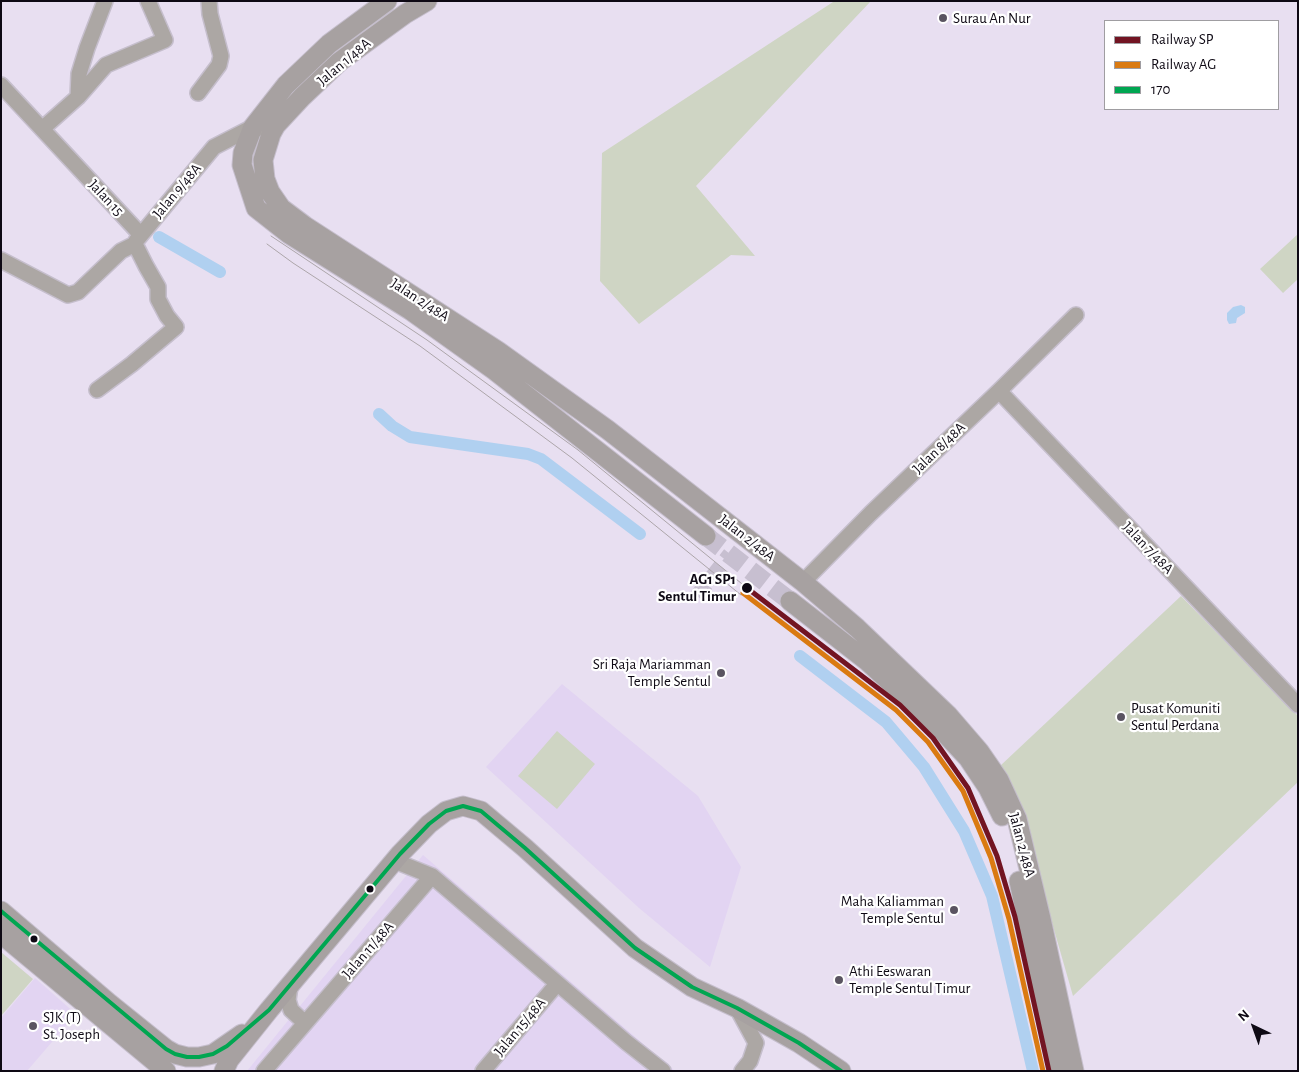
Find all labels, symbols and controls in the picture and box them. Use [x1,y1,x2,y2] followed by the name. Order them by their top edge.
[953,9,1031,27] place label: Surau An Nur
[937,12,949,24] marker: Surau An Nur
[1104,20,1279,110] legend
[1151,32,1214,47] text: Railway SP
[314,34,374,90] street label: Jalan 1/48A
[1151,57,1216,72] text: Railway AG
[1151,82,1170,97] text: 170
[149,160,205,222] street label: Jalan 9/48A
[85,176,127,220] street label: Jalan 15
[387,274,453,326] street label: Jalan 2/48A
[909,418,969,478] street label: Jalan 8/48A
[715,511,779,565] street label: Jalan 2/48A
[1119,518,1177,578] street label: Jalan 7/48A
[658,570,736,605] place label: AG1 SP1 Sentul Timur
[740,581,754,595] marker: AG1 SP1 Sentul Timur
[593,655,711,690] place label: Sri Raja Mariamman Temple Sentul
[715,667,727,679] marker: Sri Raja Mariamman Temple Sentul
[1131,699,1220,734] place label: Pusat Komuniti Sentul Perdana
[1115,711,1127,723] marker: Pusat Komuniti Sentul Perdana
[1005,811,1039,879] street label: Jalan 2/48A
[365,884,375,894] unlabelled marker
[841,892,944,927] place label: Maha Kaliamman Temple Sentul
[948,904,960,916] marker: Maha Kaliamman Temple Sentul
[338,918,398,982] street label: Jalan 11/48A
[29,934,39,944] unlabelled marker
[849,962,970,997] place label: Athi Eeswaran Temple Sentul Timur
[833,974,845,986] marker: Athi Eeswaran Temple Sentul Timur
[490,994,550,1060] street label: Jalan 15/48A
[1229,1002,1279,1052] north arrow
[1236,1007,1252,1024] text: N
[43,1008,100,1043] place label: SJK (T) St. Joseph
[27,1020,39,1032] marker: SJK (T) St. Joseph

